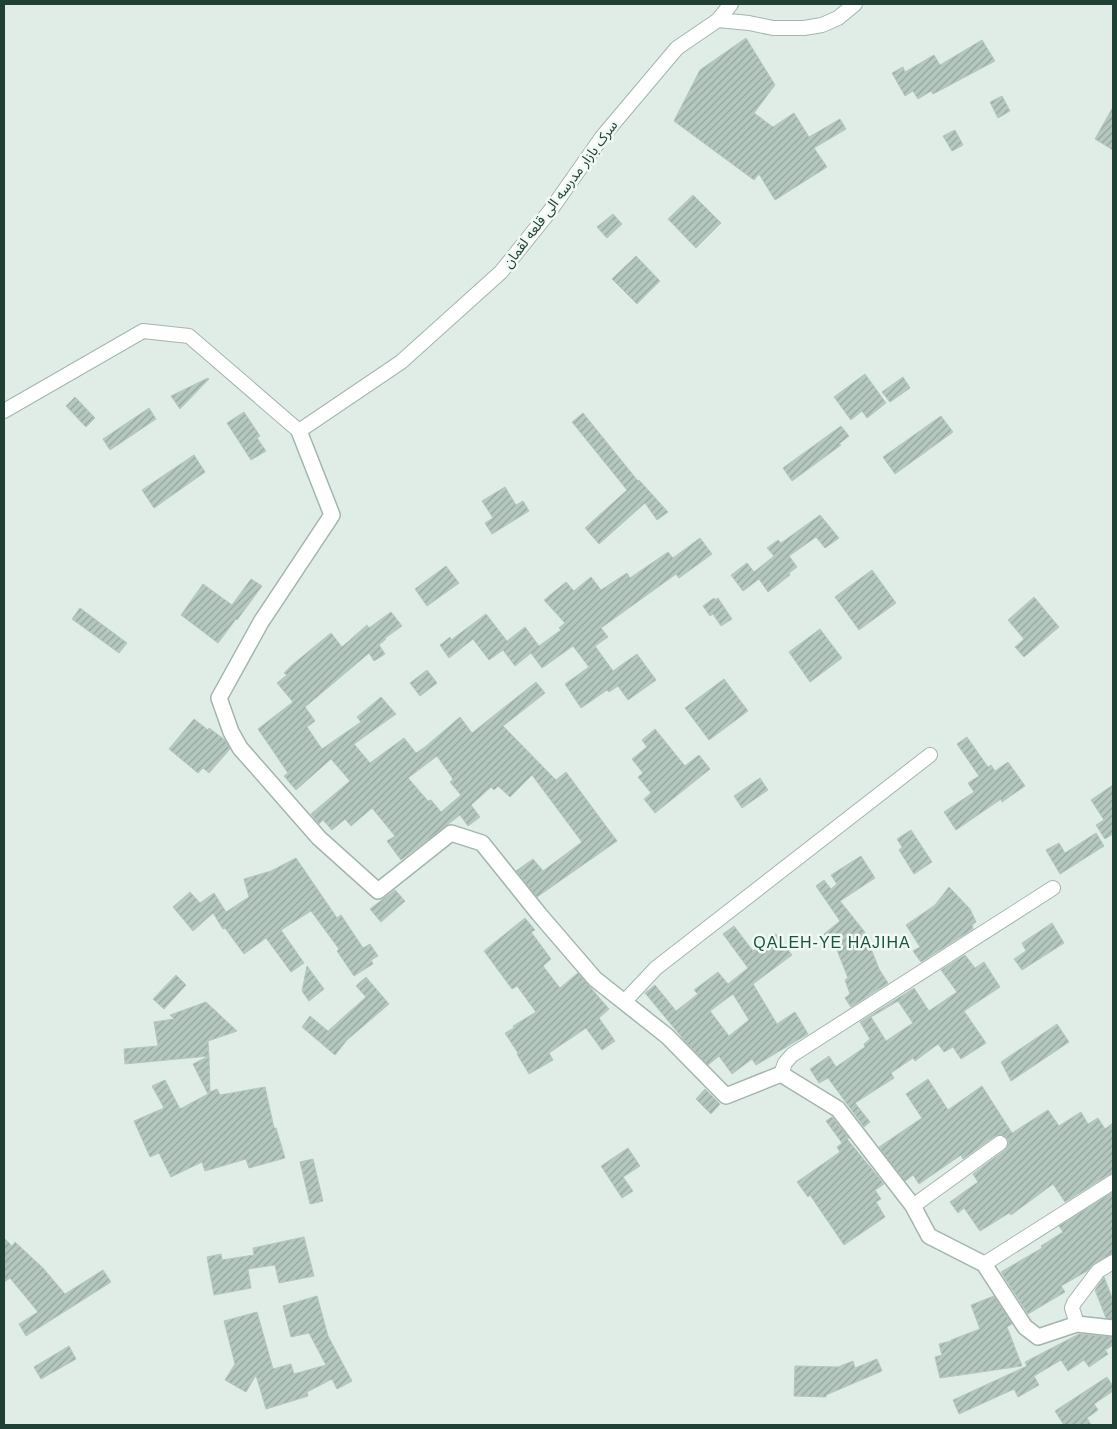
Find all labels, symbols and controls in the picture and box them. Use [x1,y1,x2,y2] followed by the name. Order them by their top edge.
[499,117,621,271] street label: سرک بازار مدرسه الی قلعه لقمان
[753,934,911,951] district label: QALEH-YE HAJIHA

